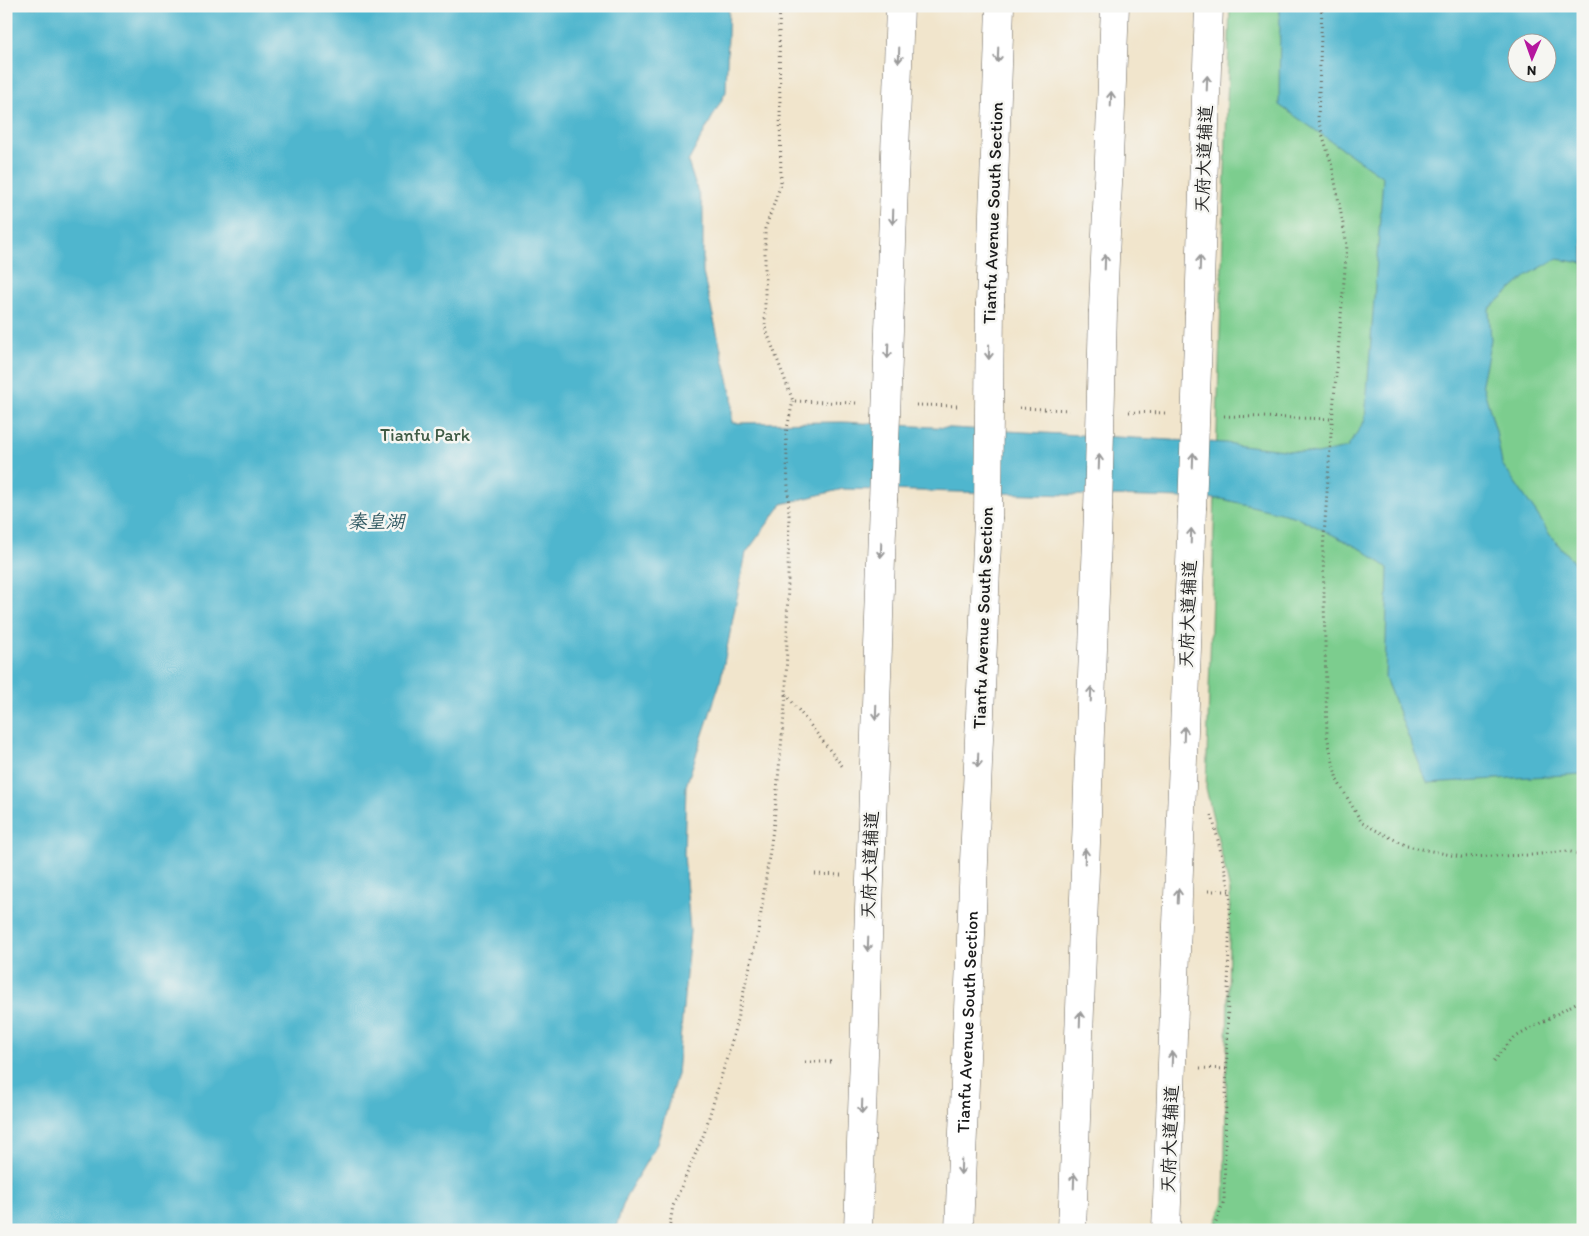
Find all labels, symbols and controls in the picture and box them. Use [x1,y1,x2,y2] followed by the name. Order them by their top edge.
[1506,32,1556,82] north arrow
[894,47,903,63] one-way arrow
[994,47,1003,63] one-way arrow
[1527,62,1537,79] text: N
[1202,75,1211,91] one-way arrow
[1107,92,1116,108] one-way arrow
[978,101,1008,324] street label: Tianfu Avenue South Section
[1191,105,1217,213] street label: 天府大道辅道
[888,209,898,225] one-way arrow
[1101,254,1110,270] one-way arrow
[1196,255,1205,271] one-way arrow
[884,343,893,359] one-way arrow
[984,344,994,360] one-way arrow
[380,424,471,446] park label: Tianfu Park
[1189,452,1198,468] one-way arrow
[1094,454,1104,470] one-way arrow
[968,506,998,729] street label: Tianfu Avenue South Section
[347,510,406,533] water label: 秦皇湖
[1186,529,1195,545] one-way arrow
[877,541,886,557] one-way arrow
[1175,560,1201,668] street label: 天府大道辅道
[1087,686,1096,702] one-way arrow
[871,704,881,720] one-way arrow
[1179,726,1188,742] one-way arrow
[973,751,982,767] one-way arrow
[857,811,883,919] street label: 天府大道辅道
[1081,848,1090,864] one-way arrow
[1173,888,1183,904] one-way arrow
[952,910,983,1134] street label: Tianfu Avenue South Section
[863,936,872,952] one-way arrow
[1075,1011,1084,1027] one-way arrow
[1168,1051,1177,1067] one-way arrow
[1157,1085,1183,1193] street label: 天府大道辅道
[857,1098,867,1115] one-way arrow
[957,1159,966,1175] one-way arrow
[1069,1173,1079,1190] one-way arrow

